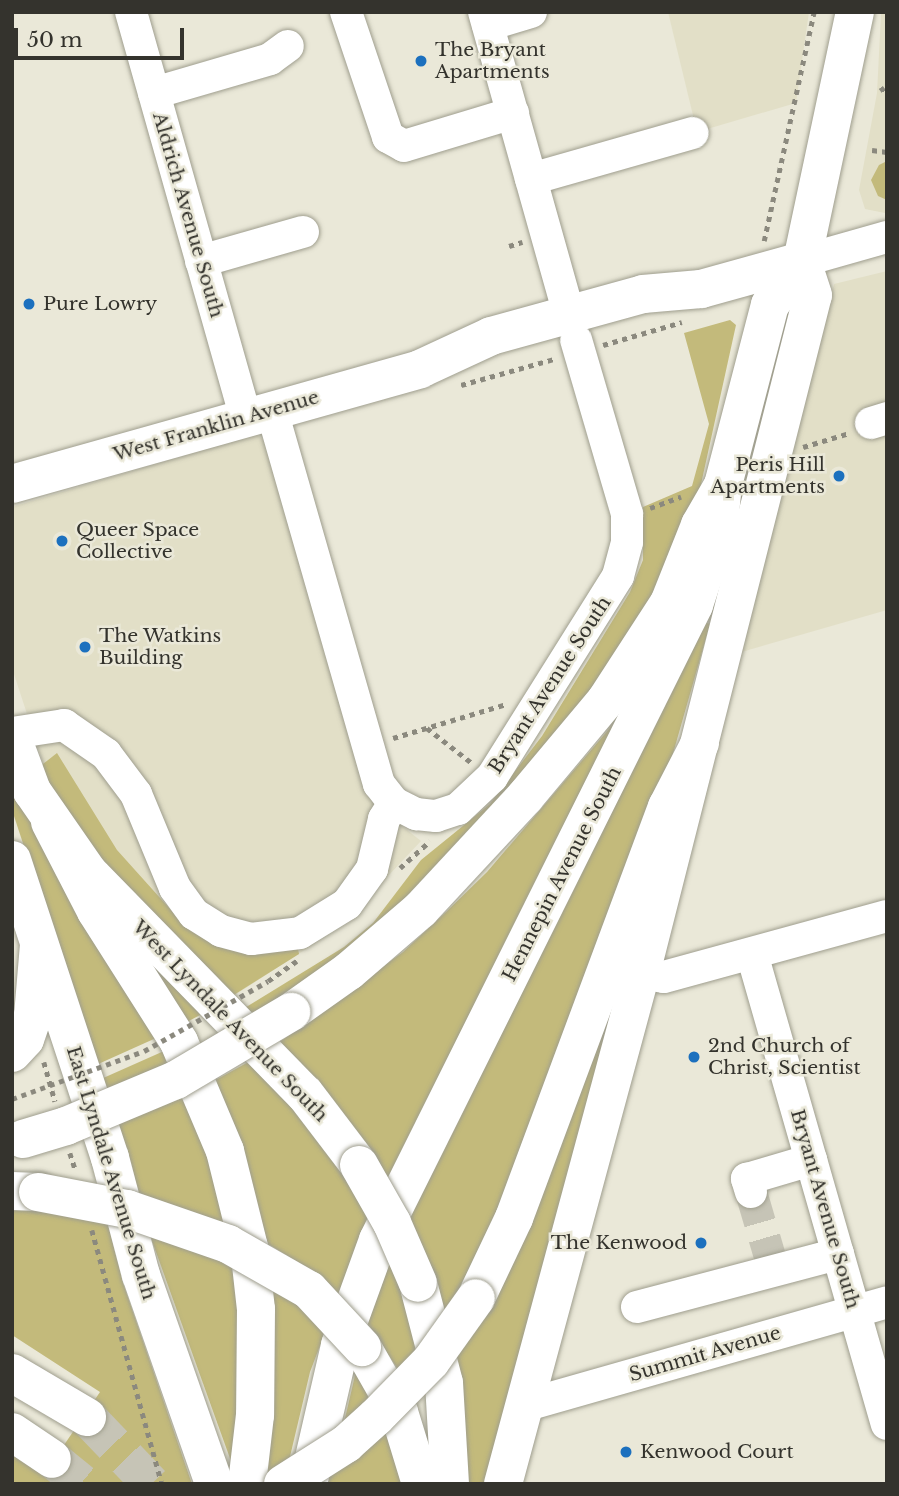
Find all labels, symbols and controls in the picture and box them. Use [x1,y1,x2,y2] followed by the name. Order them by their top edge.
[18,14,187,58] scale bar
[27,27,82,53] text: 50 m
[435,39,550,83] place label: The Bryant Apartments
[413,53,429,69] marker: The Bryant Apartments
[148,109,228,321] street label: Aldrich Avenue South
[43,293,157,315] place label: Pure Lowry
[21,296,37,312] marker: Pure Lowry
[110,386,322,466] street label: West Franklin Avenue
[710,454,825,498] place label: Peris Hill Apartments
[831,468,847,484] marker: Peris Hill Apartments
[76,519,200,563] place label: Queer Space Collective
[54,533,70,549] marker: Queer Space Collective
[484,592,616,778] street label: Bryant Avenue South
[99,625,222,669] place label: The Watkins Building
[77,639,93,655] marker: The Watkins Building
[498,763,626,985] street label: Hennepin Avenue South
[127,915,333,1127] street label: West Lyndale Avenue South
[708,1035,861,1079] place label: 2nd Church of Christ, Scientist
[61,1043,161,1303] street label: East Lyndale Avenue South
[686,1049,702,1065] marker: 2nd Church of Christ, Scientist
[785,1106,865,1312] street label: Bryant Avenue South
[551,1232,687,1254] place label: The Kenwood
[693,1235,709,1251] marker: The Kenwood
[626,1321,784,1387] street label: Summit Avenue
[640,1441,794,1463] place label: Kenwood Court
[618,1444,634,1460] marker: Kenwood Court

